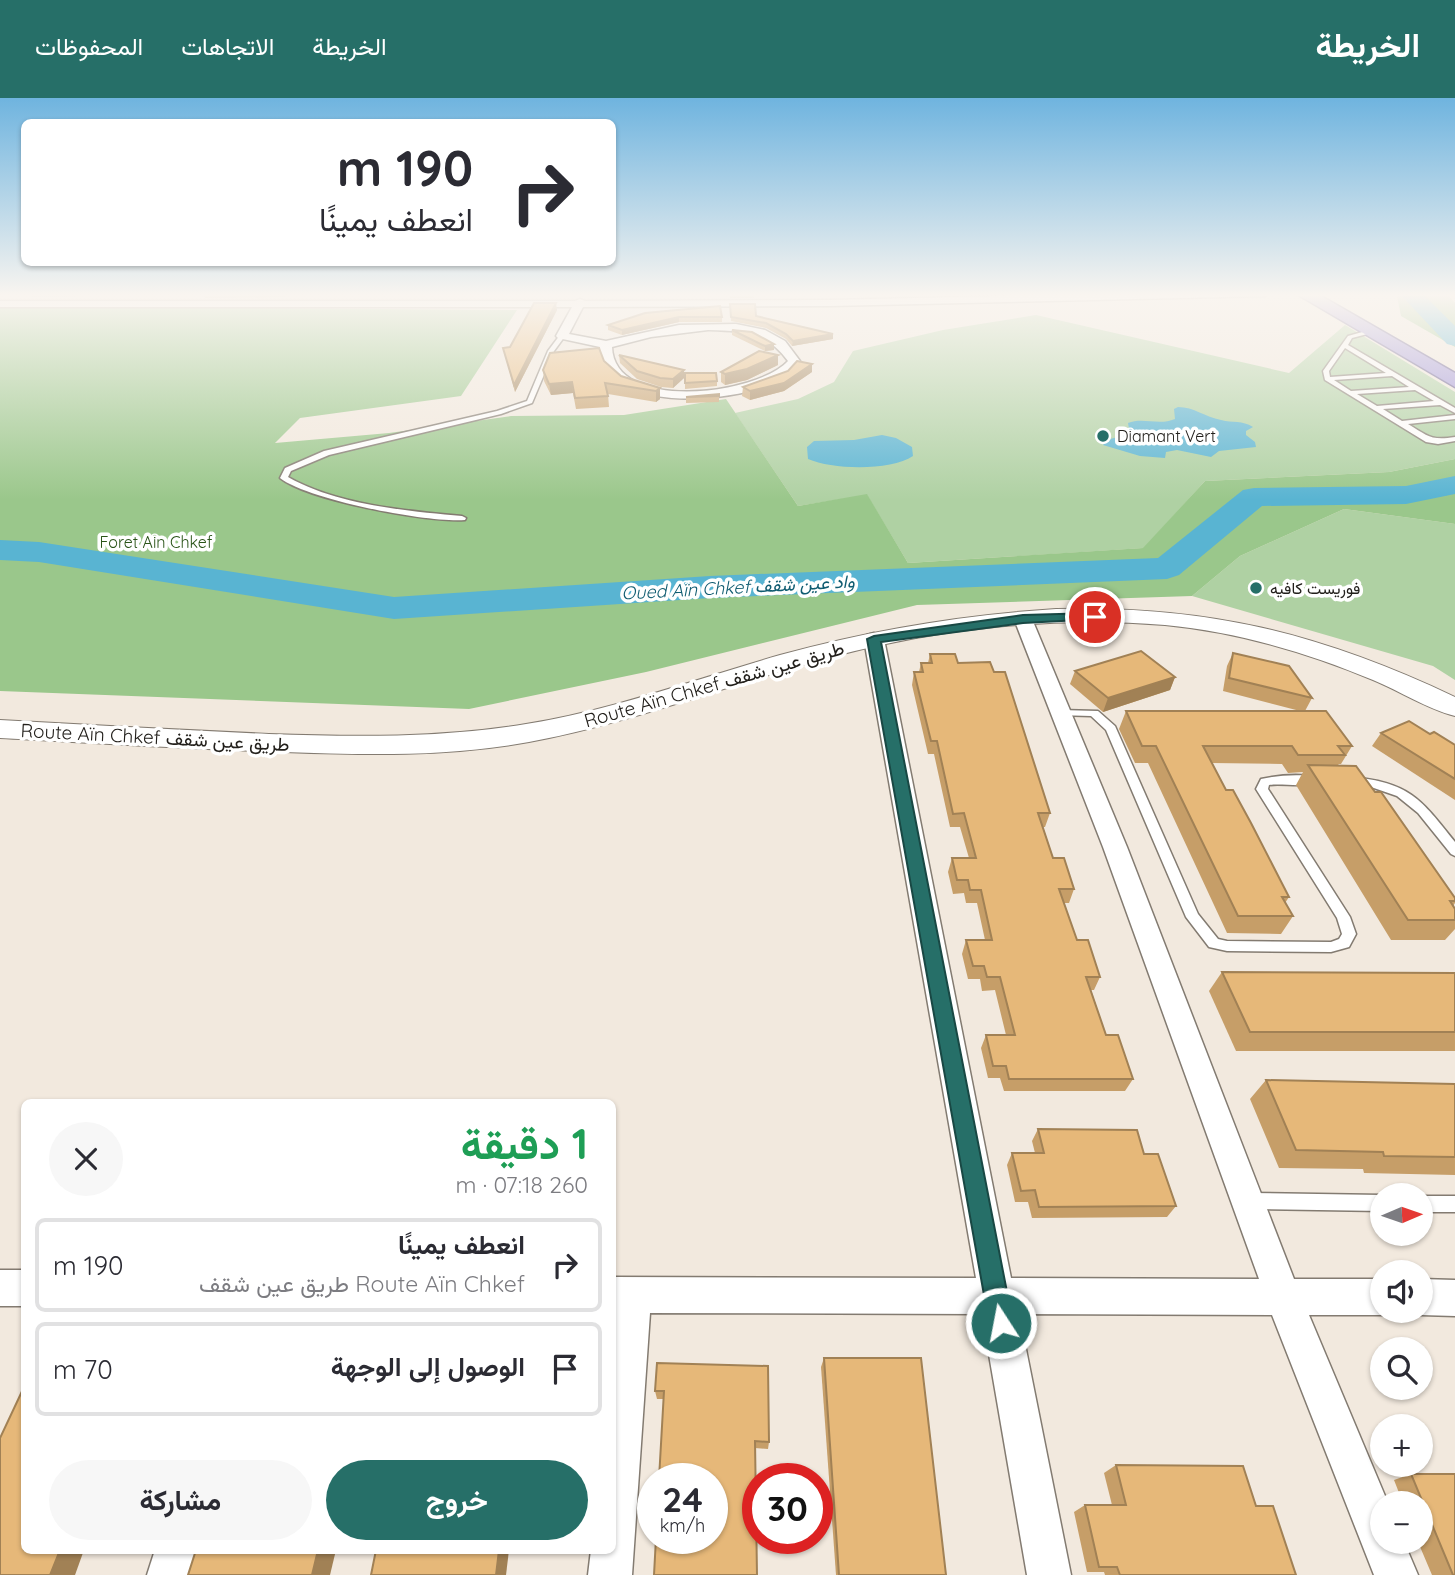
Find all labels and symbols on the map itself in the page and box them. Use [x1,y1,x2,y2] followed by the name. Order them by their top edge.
[1117,426,1216,446] place label: Diamant Vert
[1095,428,1111,444] marker: Diamant Vert
[99,532,213,552] park label: Foret Ain Chkef
[621,569,855,605] water label: Oued Aïn Chkef واد عين شقف
[1270,578,1360,599] place label: فوريست كافيه
[1248,580,1264,596] marker: فوريست كافيه
[1065,587,1125,647] pin
[581,635,847,733] street label: Route Aïn Chkef طريق عين شقف
[20,718,290,756] street label: Route Aïn Chkef طريق عين شقف
[1370,1183,1433,1246] north arrow
[964,1286,1038,1360] position arrow
[742,1463,833,1554] speed limit sign: 30

